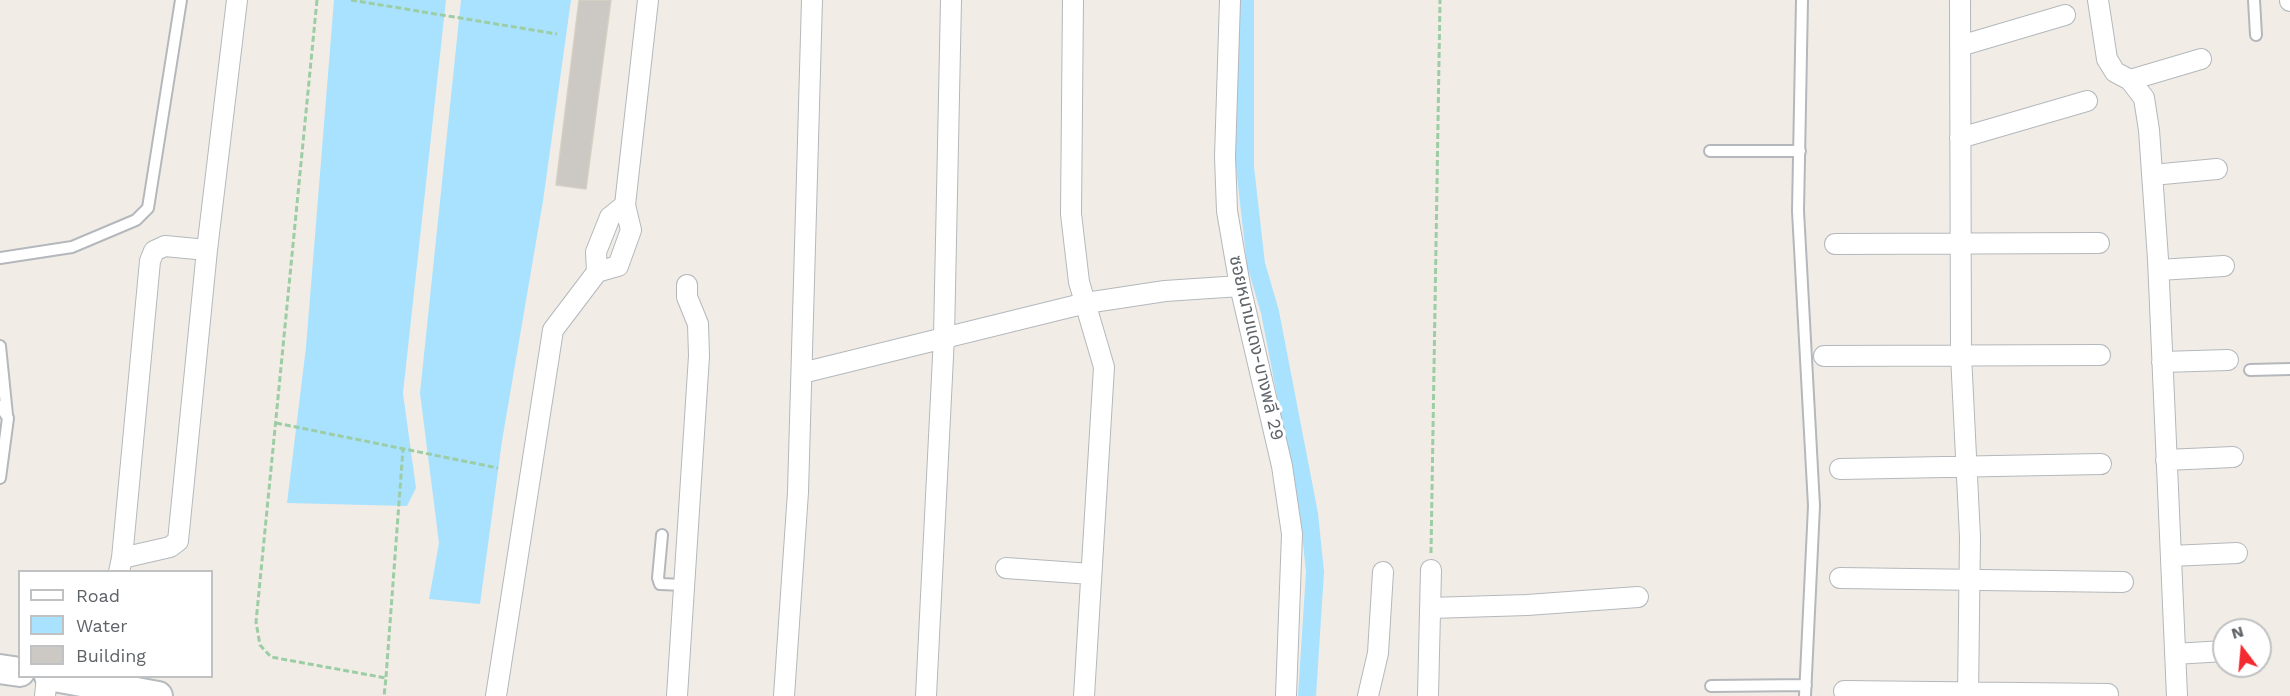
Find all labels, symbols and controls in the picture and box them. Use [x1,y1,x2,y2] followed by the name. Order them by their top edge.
[1224,253,1288,443] street label: ซอยหนามแดง-บางพลี 29
[18,570,213,678] legend
[76,585,120,606] text: Road
[76,615,128,636] text: Water
[2212,618,2272,678] north arrow
[2229,621,2246,643] text: N
[76,645,146,666] text: Building

